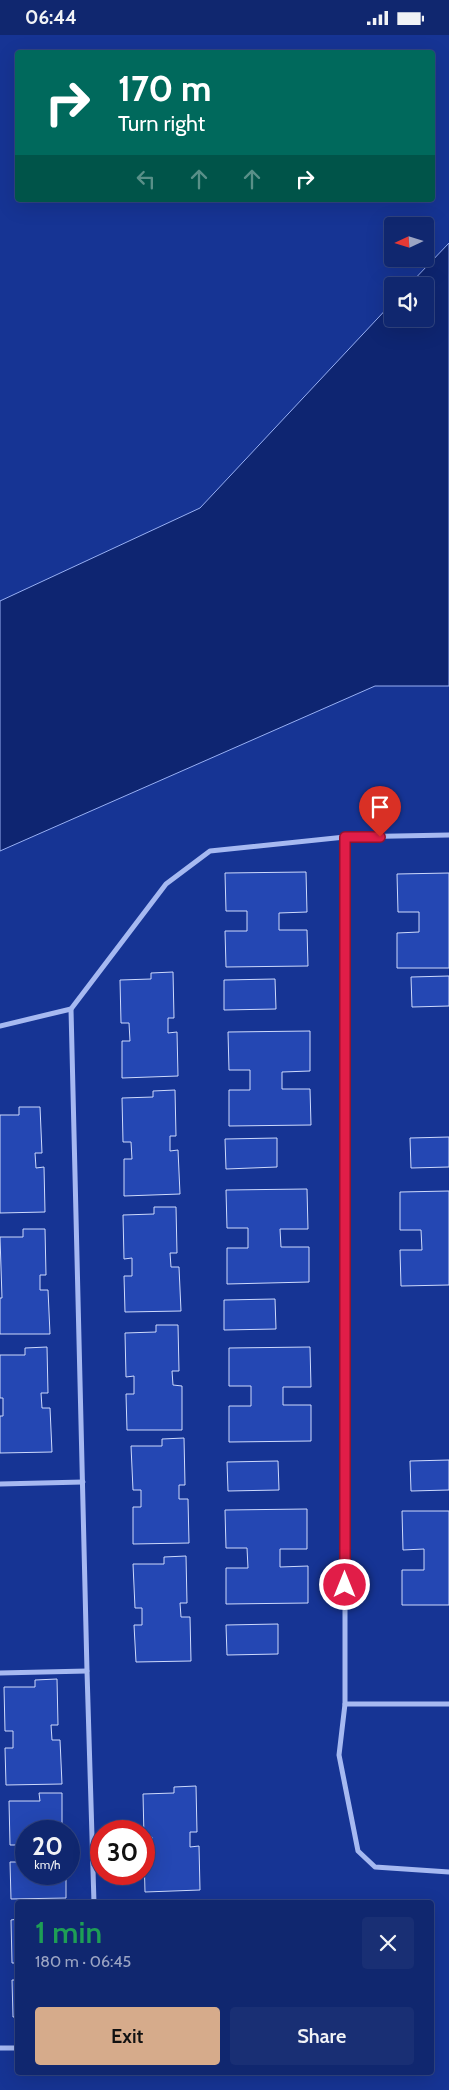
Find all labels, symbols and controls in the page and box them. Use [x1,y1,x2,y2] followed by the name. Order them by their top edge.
[25,6,77,29] text: 06:44
[118,67,211,110] text: 170 m
[35,70,100,135] icon: right
[118,110,205,137] text: Turn right
[132,165,160,193] icon: left
[185,165,213,193] icon: ahead
[238,165,266,193] icon: ahead
[291,165,319,193] icon: right
[384,217,434,267] north arrow
[384,217,434,327] map controls
[384,277,434,327] button: sound
[359,786,401,837] pin
[366,793,394,821] icon: arrive
[318,1558,370,1610] position arrow
[90,1820,155,1885] speed limit sign: 30
[32,1831,63,1861] text: 20
[34,1857,61,1872] text: km/h
[35,1914,102,1951] text: 1 min
[362,1917,414,1969] button: close
[35,1952,131,1971] text: 180 m · 06:45
[35,2007,220,2065] button: Exit
[230,2007,414,2065] button: Share

